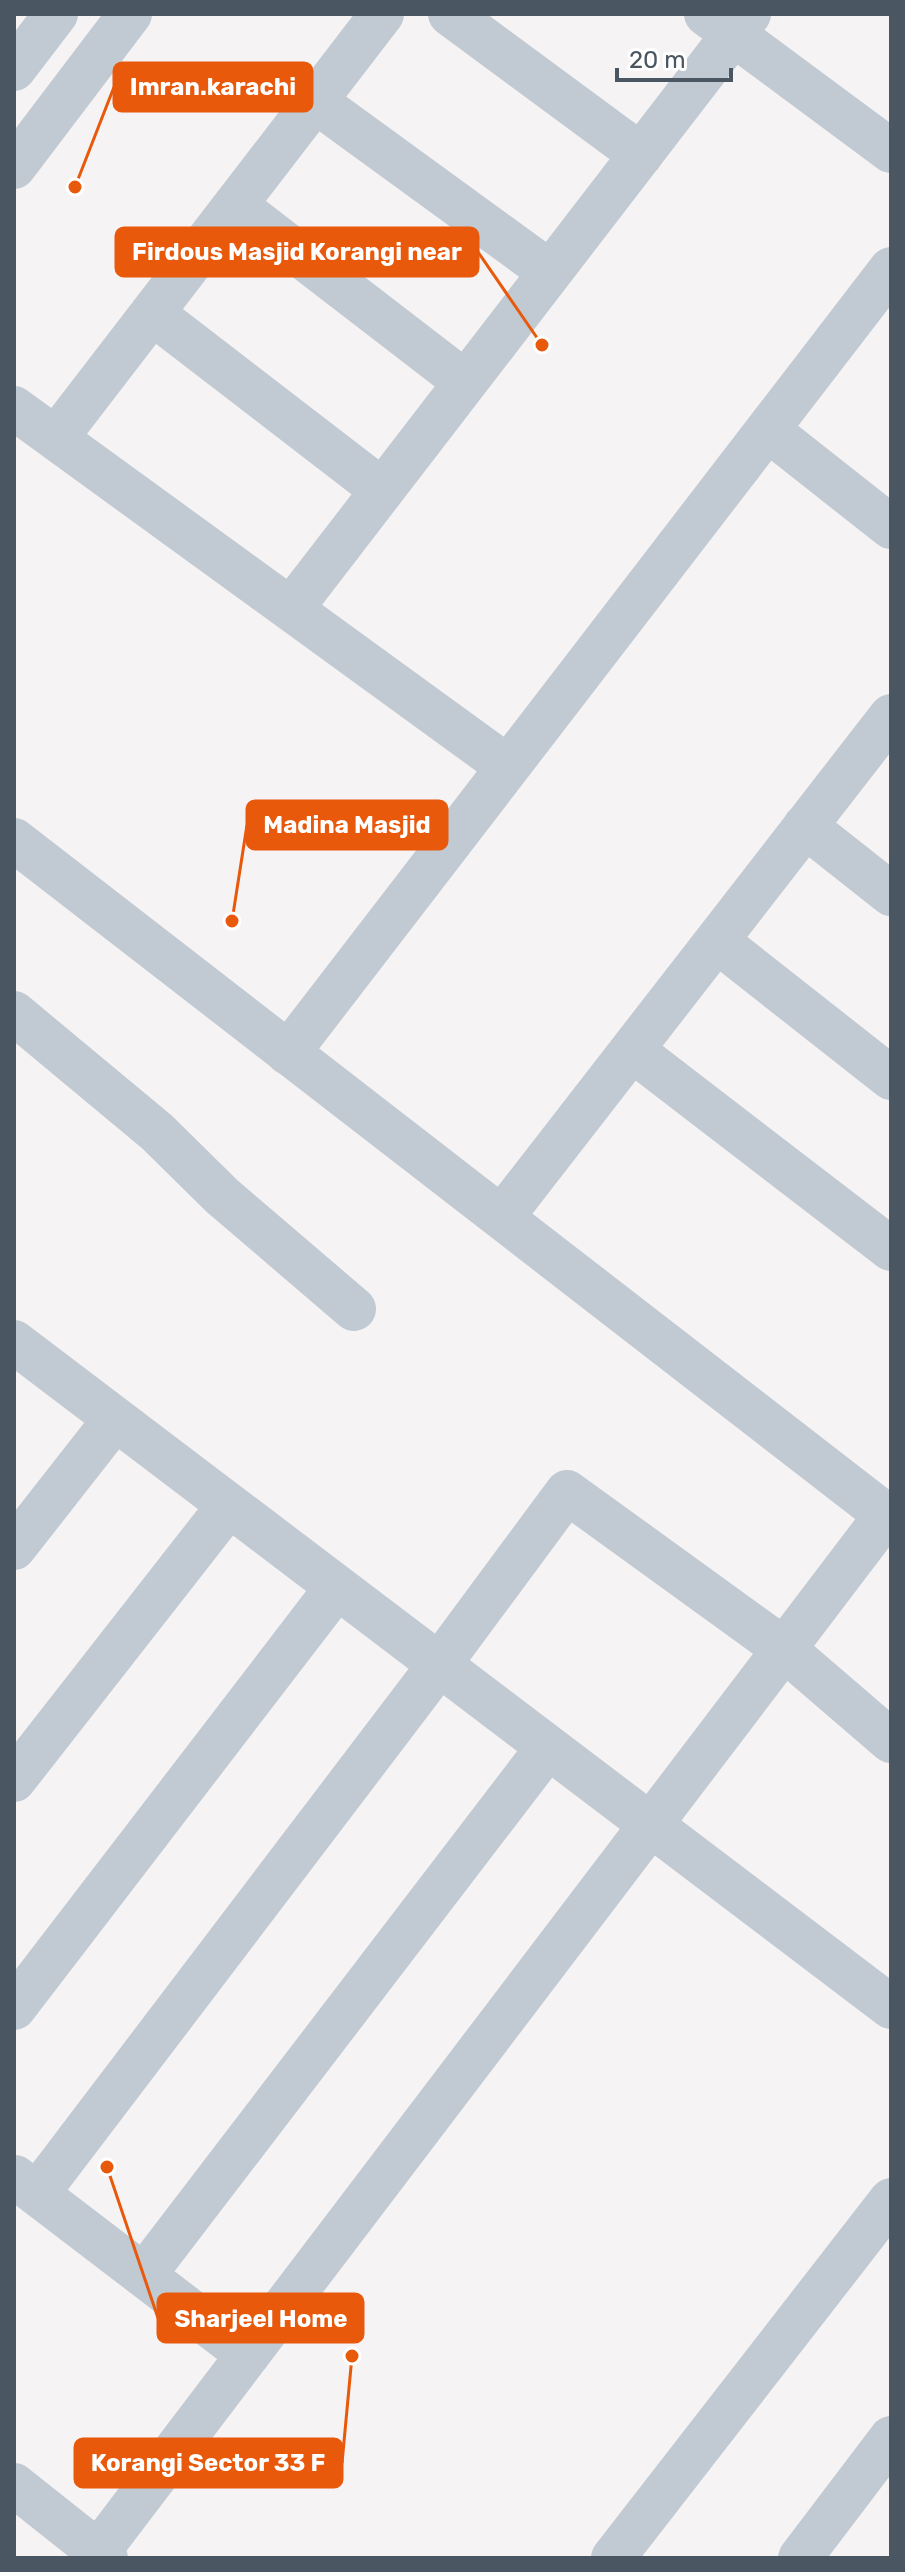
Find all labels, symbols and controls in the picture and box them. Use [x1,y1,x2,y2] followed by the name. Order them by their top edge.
[617,32,731,82] scale bar
[629,46,686,74] text: 20 m
[114,63,312,111] callout: Imran.karachi
[130,73,296,101] text: Imran.karachi
[116,228,478,276] callout: Firdous Masjid Korangi near
[132,238,462,266] text: Firdous Masjid Korangi near
[247,801,447,849] callout: Madina Masjid
[263,811,431,839] text: Madina Masjid
[158,2294,363,2342] callout: Sharjeel Home
[174,2305,348,2333] text: Sharjeel Home
[75,2439,342,2487] callout: Korangi Sector 33 F
[91,2449,325,2477] text: Korangi Sector 33 F

